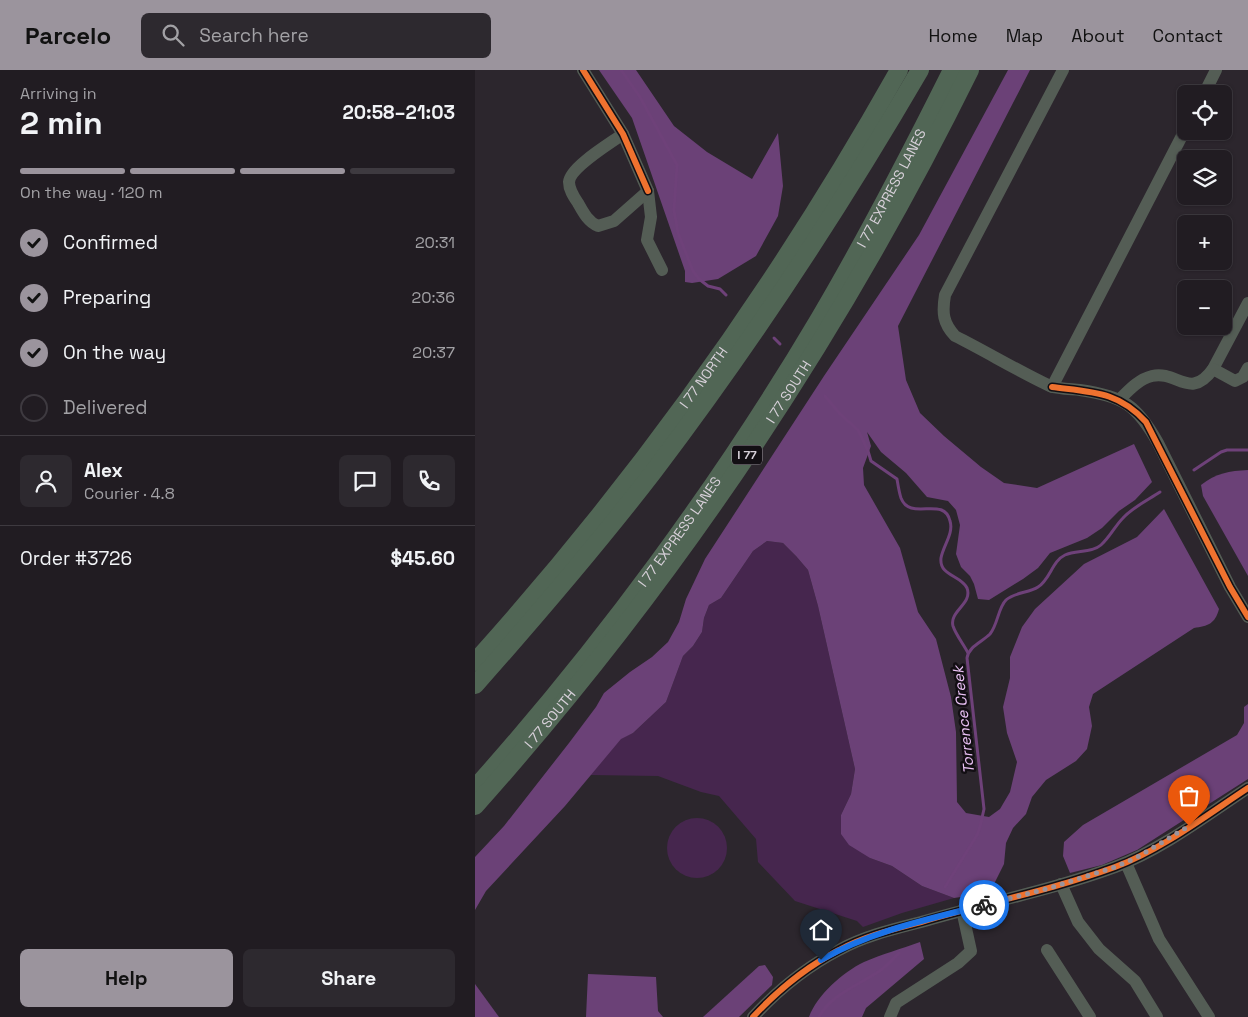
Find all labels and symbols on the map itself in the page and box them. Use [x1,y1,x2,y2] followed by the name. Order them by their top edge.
[853,126,930,251] street label: I 77 EXPRESS LANES
[675,343,731,412] street label: I 77 NORTH
[762,357,815,427] street label: I 77 SOUTH
[732,446,762,464] road number: I 77
[634,473,725,590] street label: I 77 EXPRESS LANES
[948,663,978,775] water label: Torrence Creek
[520,686,580,752] street label: I 77 SOUTH
[1168,775,1210,826] pin
[959,880,1009,930] courier
[800,909,842,960] pin

